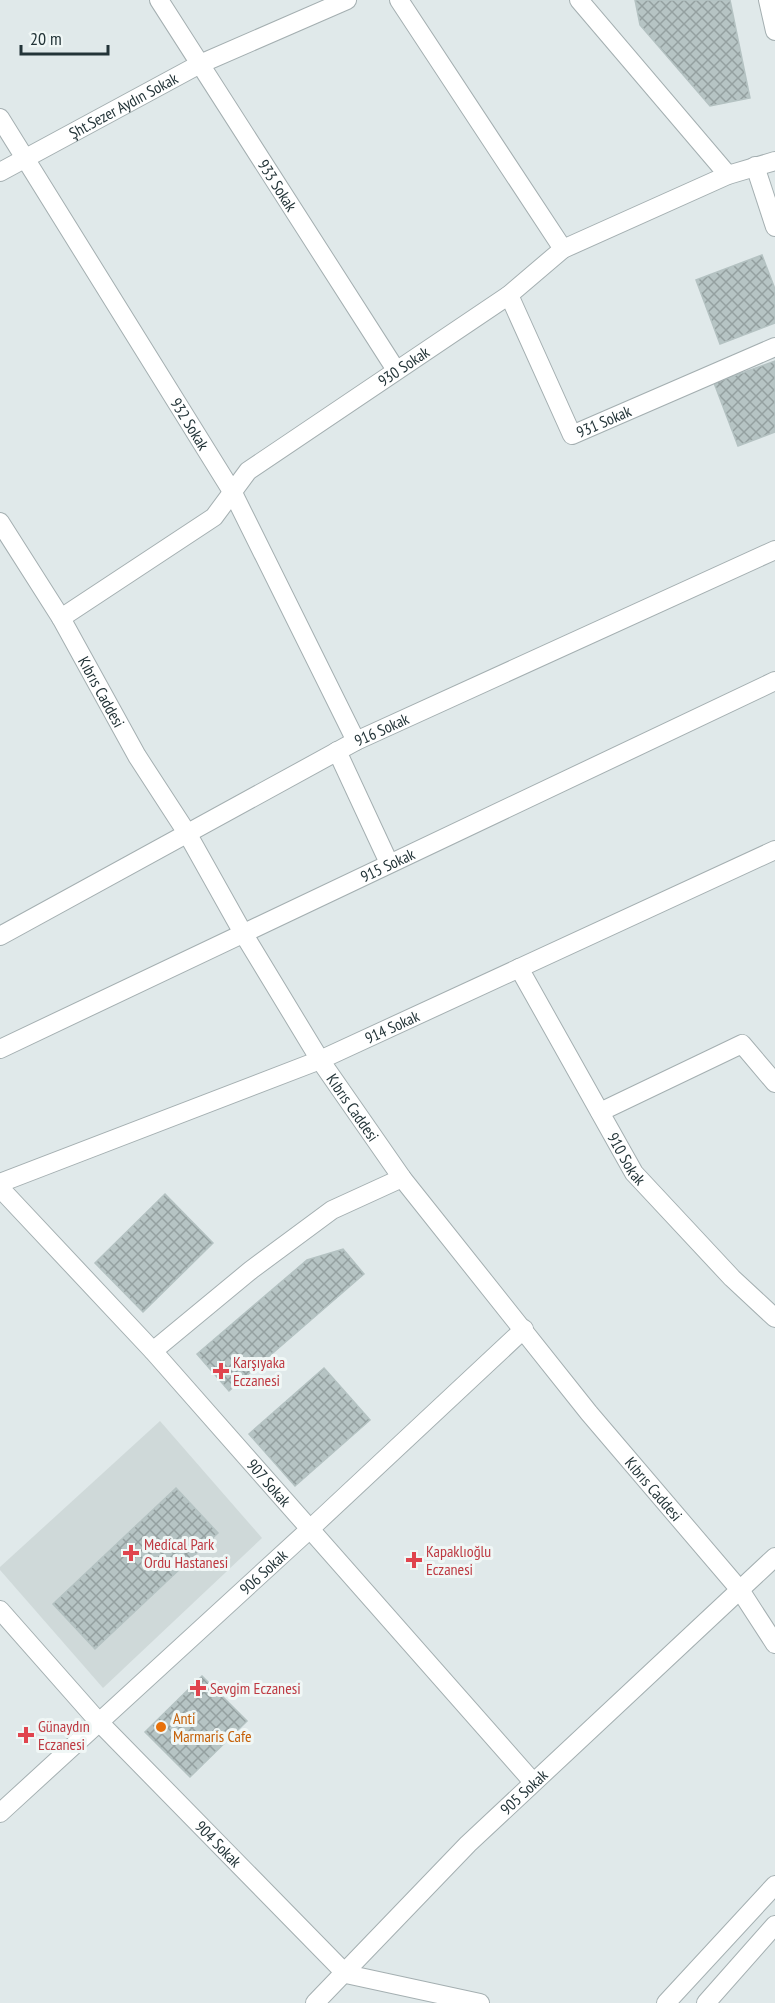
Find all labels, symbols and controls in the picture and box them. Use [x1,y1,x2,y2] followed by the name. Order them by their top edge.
[21,18,108,56] scale bar
[30,27,62,50] text: 20 m
[65,68,182,143] street label: Şht.Sezer Aydın Sokak
[254,156,302,216] street label: 933 Sokak
[374,341,434,391] street label: 930 Sokak
[166,394,214,454] street label: 932 Sokak
[573,400,635,442] street label: 931 Sokak
[74,653,129,731] street label: Kıbrıs Caddesi
[351,708,413,750] street label: 916 Sokak
[357,843,419,886] street label: 915 Sokak
[362,1005,423,1048] street label: 914 Sokak
[323,1070,383,1145] street label: Kıbrıs Caddesi
[603,1129,651,1190] street label: 910 Sokak
[233,1352,285,1390] place label: Karşıyaka Eczanesi
[214,1364,228,1378] marker: Karşıyaka Eczanesi
[621,1453,687,1525] street label: Kıbrıs Caddesi
[243,1455,296,1511] street label: 907 Sokak
[144,1534,228,1572] place label: Medical Park Ordu Hastanesi
[426,1541,491,1579] place label: Kapaklıoğlu Eczanesi
[122,1544,140,1562] marker: Medical Park Ordu Hastanesi
[235,1544,292,1599] street label: 906 Sokak
[407,1553,421,1567] marker: Kapaklıoğlu Eczanesi
[210,1678,301,1698] place label: Sevgim Eczanesi
[191,1681,205,1695] marker: Sevgim Eczanesi
[173,1708,252,1746] place label: Anti Marmaris Cafe
[38,1716,90,1754] place label: Günaydın Eczanesi
[154,1720,168,1734] marker: Anti Marmaris Cafe
[19,1728,33,1742] marker: Günaydın Eczanesi
[496,1764,552,1819] street label: 905 Sokak
[191,1816,246,1872] street label: 904 Sokak

